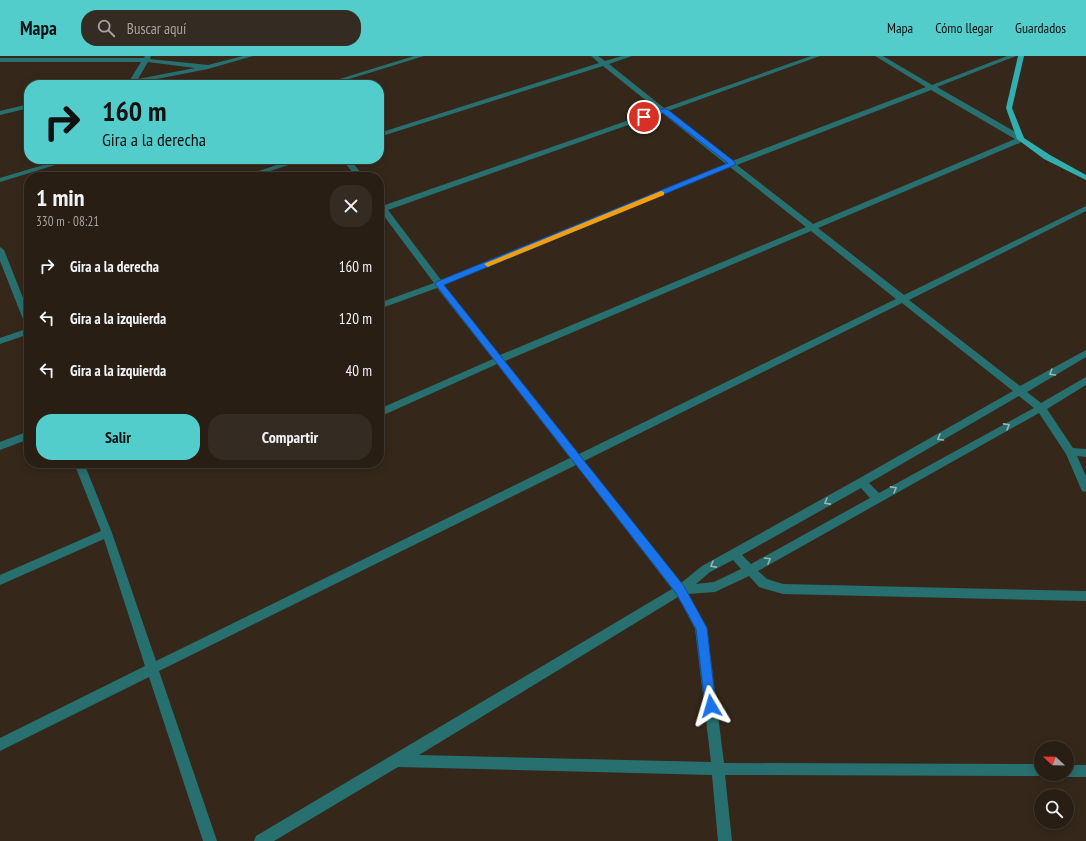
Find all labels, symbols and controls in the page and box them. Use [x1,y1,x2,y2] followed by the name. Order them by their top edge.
[81,10,361,46] search box
[20,16,57,40] text: Mapa
[95,17,117,39] icon: search
[127,19,186,38] text: Buscar aquí
[887,19,913,37] text: Mapa
[935,19,993,37] text: Cómo llegar
[1015,19,1066,37] text: Guardados
[102,92,166,129] text: 160 m
[36,96,88,148] icon: right
[627,100,661,134] pin
[633,106,655,128] icon: arrive
[102,128,206,151] text: Gira a la derecha
[36,182,84,213] text: 1 min
[330,185,372,227] button: close
[36,213,99,230] text: 330 m · 08:21
[36,255,58,277] icon: right
[70,257,159,276] text: Gira a la derecha
[339,257,372,276] text: 160 m
[36,307,58,329] icon: left
[70,309,166,328] text: Gira a la izquierda
[339,309,372,328] text: 120 m
[36,359,58,381] icon: left
[70,361,166,380] text: Gira a la izquierda
[346,361,372,380] text: 40 m
[1049,368,1056,375] one-way arrow
[36,414,200,460] button: Salir
[208,414,372,460] button: Compartir
[1003,423,1011,431] one-way arrow
[937,433,944,440] one-way arrow
[890,486,897,494] one-way arrow
[824,497,831,504] one-way arrow
[764,557,771,564] one-way arrow
[710,561,718,568] one-way arrow
[690,685,732,727] position arrow
[1034,741,1074,781] north arrow
[1034,741,1074,829] map controls
[1034,789,1074,829] button: search

